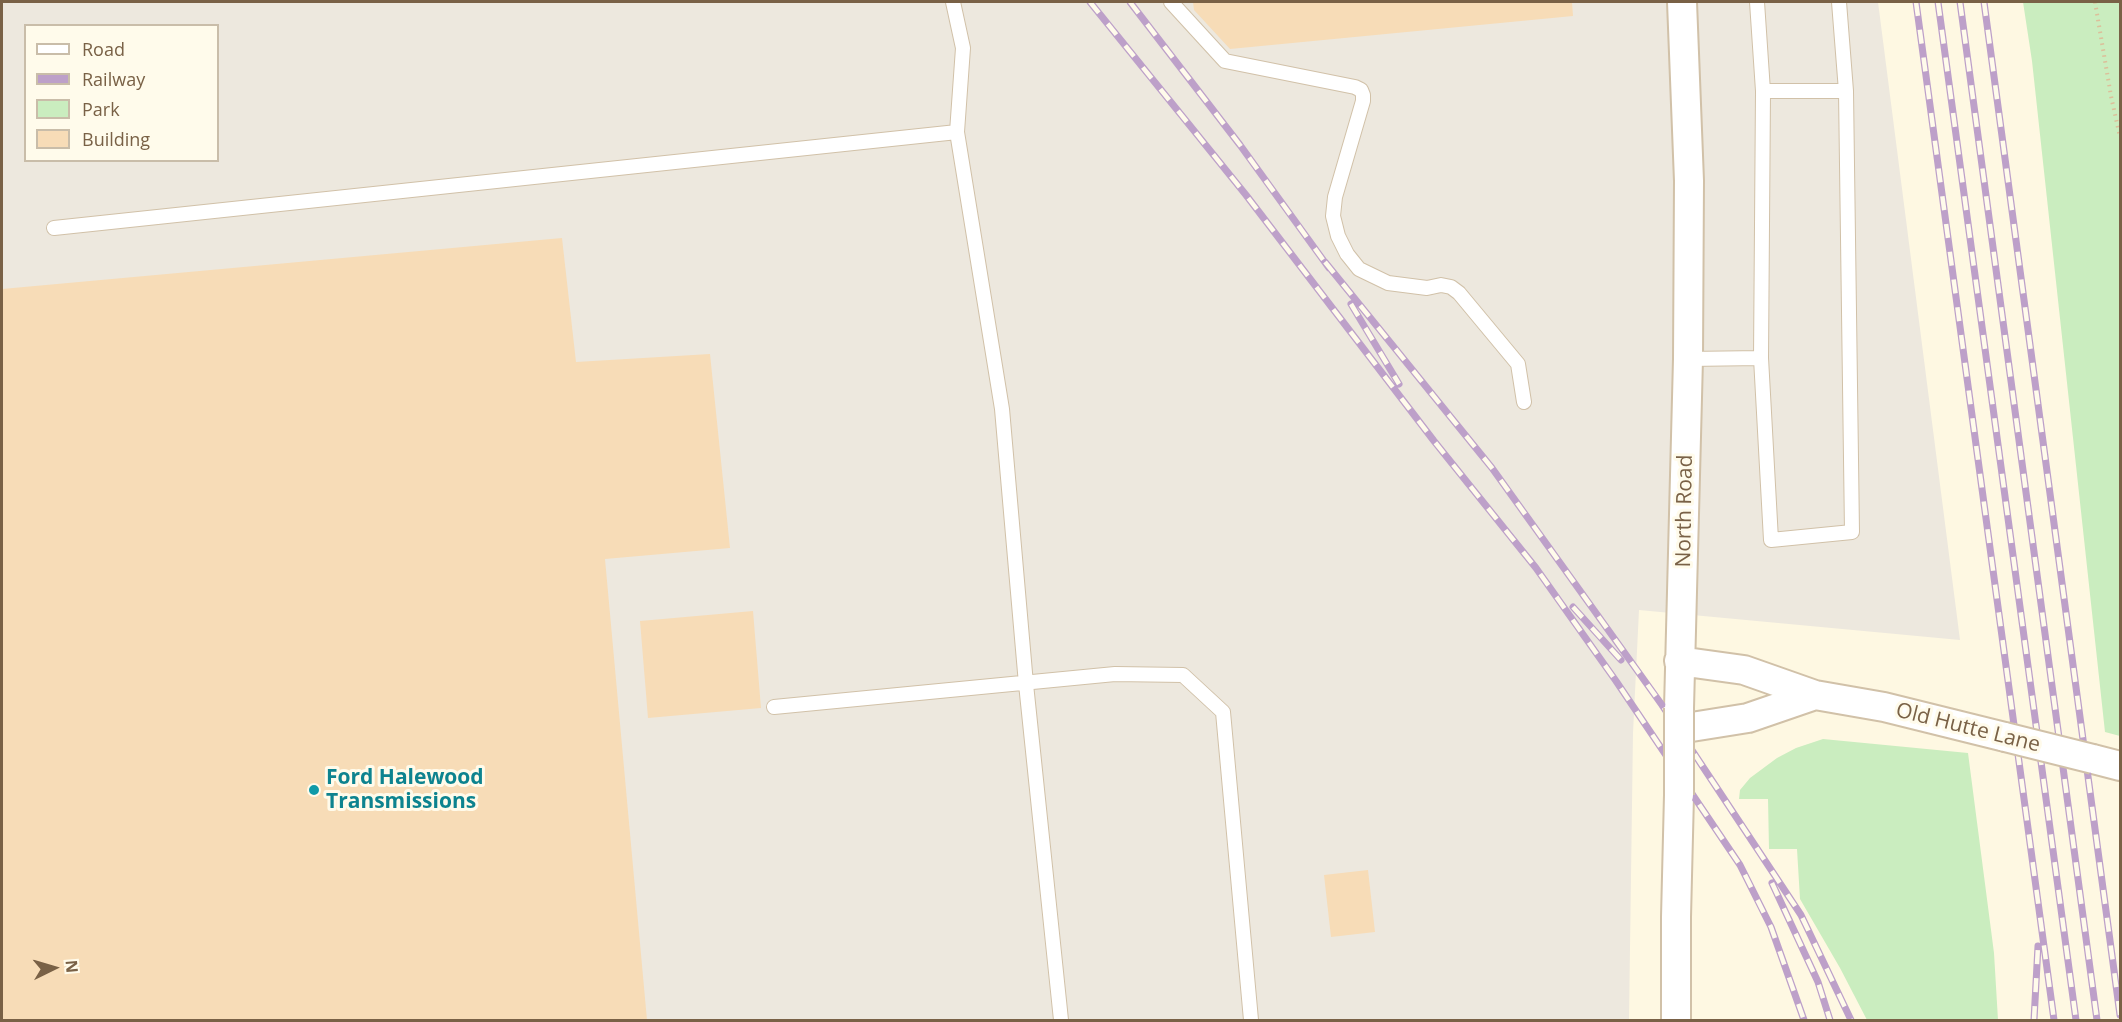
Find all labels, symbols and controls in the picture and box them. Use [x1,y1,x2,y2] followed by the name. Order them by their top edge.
[24,24,219,162] legend
[82,37,125,61] text: Road
[82,67,145,91] text: Railway
[82,97,120,121] text: Park
[82,127,150,151] text: Building
[1671,454,1699,568] street label: North Road
[1893,698,2043,758] street label: Old Hutte Lane
[326,765,484,815] place label: Ford Halewood Transmissions
[307,783,321,797] marker: Ford Halewood Transmissions
[24,938,84,998] north arrow
[60,959,83,974] text: N

